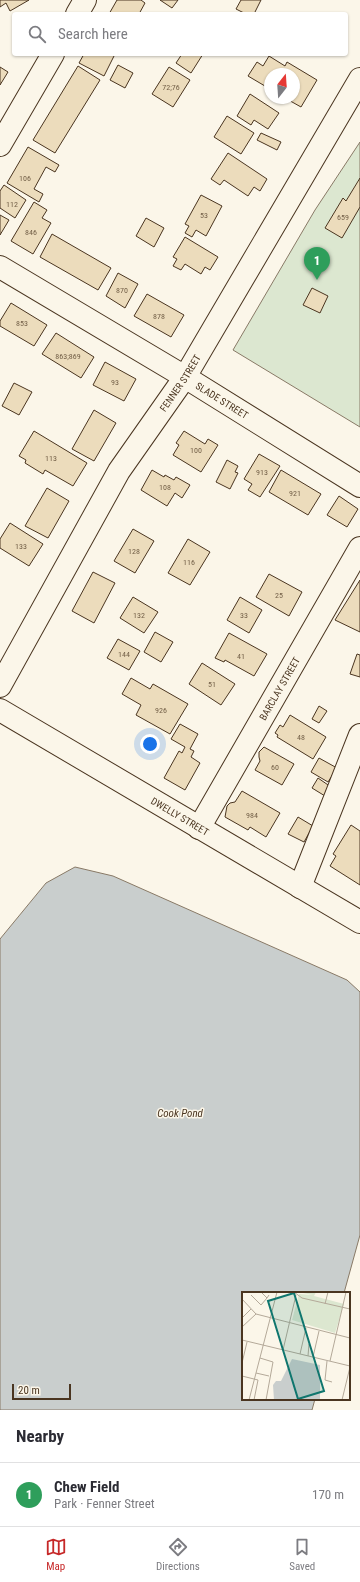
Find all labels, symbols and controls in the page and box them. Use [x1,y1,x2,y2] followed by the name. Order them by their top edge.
[12,12,348,56] search box
[26,23,48,45] icon: search
[58,25,128,43] text: Search here
[264,68,300,104] north arrow
[162,83,180,92] house number: 72;76
[19,174,31,183] house number: 106
[6,200,18,209] house number: 112
[200,211,208,220] house number: 53
[337,213,349,222] house number: 659
[25,228,37,237] house number: 846
[304,247,330,280] pin: 1
[116,286,128,295] house number: 870
[153,312,165,321] house number: 878
[16,319,28,328] house number: 853
[55,352,81,361] house number: 863;869
[157,352,203,413] street label: FENNER STREET
[111,378,119,387] house number: 93
[194,380,250,421] street label: SLADE STREET
[190,446,202,455] house number: 100
[45,454,57,463] house number: 113
[256,468,268,477] house number: 913
[159,483,171,492] house number: 108
[289,489,301,498] house number: 921
[15,542,27,551] house number: 133
[128,547,140,556] house number: 128
[183,558,195,567] house number: 116
[275,591,283,600] house number: 25
[133,611,145,620] house number: 132
[240,611,248,620] house number: 33
[118,650,130,659] house number: 144
[237,652,245,661] house number: 41
[257,655,302,722] street label: BARCLAY STREET
[208,680,216,689] house number: 51
[155,706,167,715] house number: 926
[297,733,305,742] house number: 48
[140,734,160,754] your location
[271,763,279,772] house number: 60
[149,795,211,837] street label: DWELLY STREET
[246,811,258,820] house number: 984
[157,1107,204,1120] water label: Cook Pond
[242,1292,350,1400] inset map
[12,1382,71,1401] scale bar
[18,1384,40,1397] text: 20 m
[16,1426,64,1446] text: Nearby
[54,1478,119,1496] text: Chew Field
[26,1487,32,1502] text: 1
[312,1487,344,1502] text: 170 m
[54,1496,155,1511] text: Park · Fenner Street
[45,1536,67,1573] tab: Map
[156,1536,200,1573] tab: Directions
[289,1536,315,1573] tab: Saved

